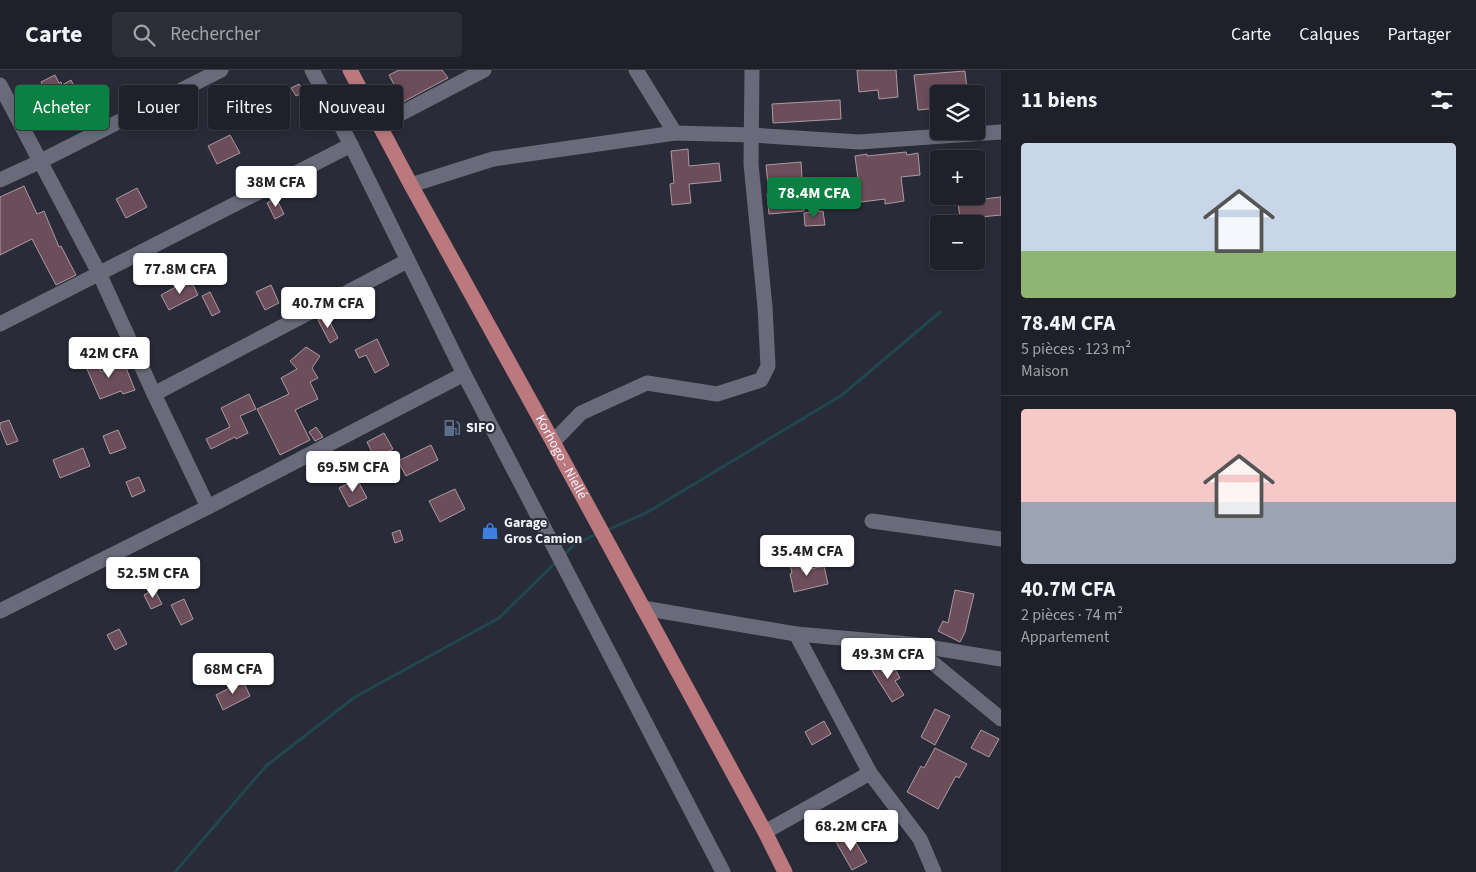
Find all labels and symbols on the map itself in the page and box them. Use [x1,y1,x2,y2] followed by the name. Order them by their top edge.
[230,166,322,208] pin: 38M CFA
[757,176,871,219] pin: 78.4M CFA
[123,252,237,295] pin: 77.8M CFA
[271,286,385,329] pin: 40.7M CFA
[63,336,155,379] pin: 42M CFA
[530,411,592,503] street label: Korhogo - Niellé
[442,418,462,438] fuel station icon: SIFO
[466,418,495,438] place label: SIFO
[296,450,410,493] pin: 69.5M CFA
[504,513,582,549] place label: Garage Gros Camion
[480,521,500,541] shop icon: Garage Gros Camion
[750,534,864,577] pin: 35.4M CFA
[96,556,210,599] pin: 52.5M CFA
[831,638,945,680] pin: 49.3M CFA
[187,652,279,695] pin: 68M CFA
[794,810,908,852] pin: 68.2M CFA

